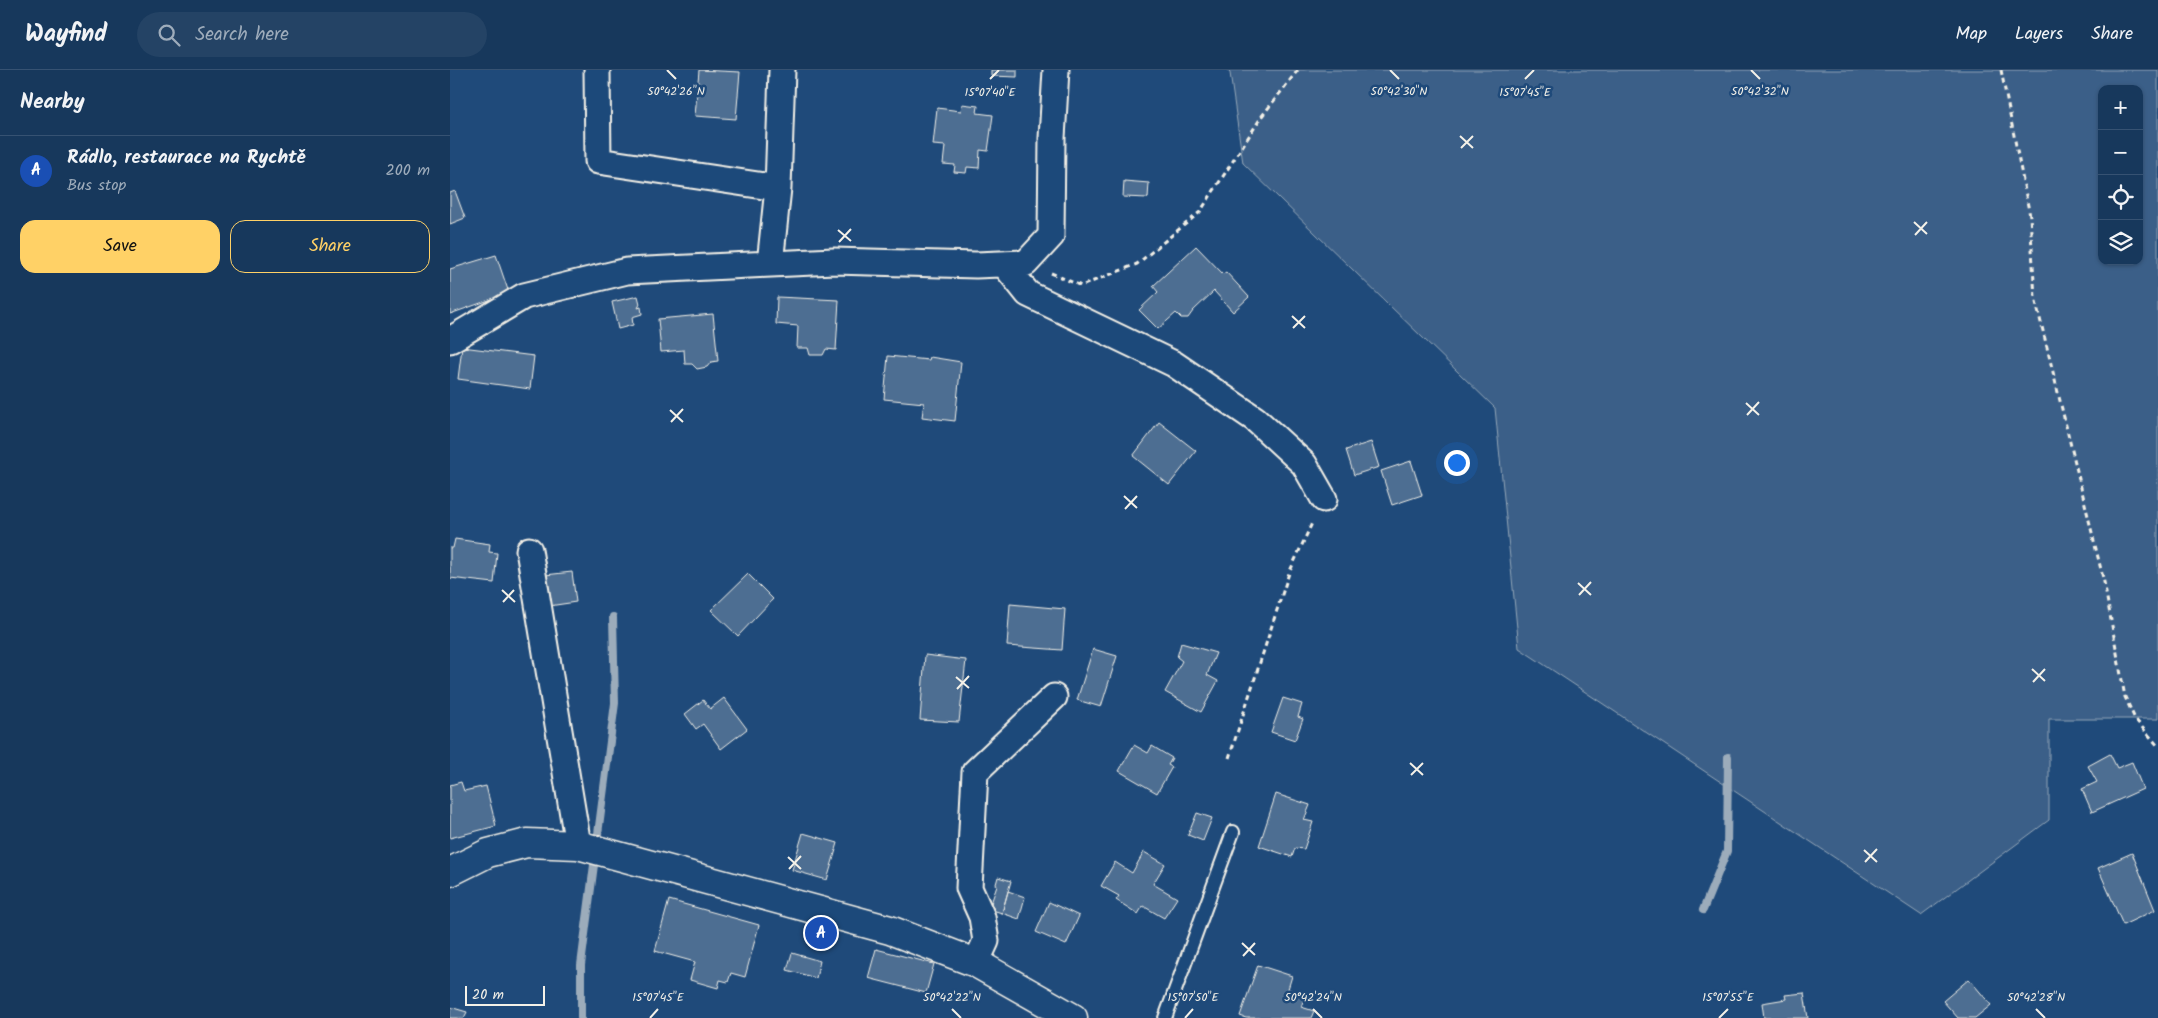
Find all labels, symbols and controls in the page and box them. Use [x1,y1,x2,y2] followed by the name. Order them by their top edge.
[137,12,487,57] search box
[25,15,107,54] text: Wayfind
[195,20,289,50] text: Search here
[1956,20,1987,49] text: Map
[2015,20,2063,49] text: Layers
[2091,20,2133,49] text: Share
[155,21,183,49] icon: search
[647,82,705,101] text: 50°42'26"N
[1371,82,1427,101] text: 50°42'30"N
[1731,82,1789,101] text: 50°42'32"N
[964,83,1017,102] text: 15°07'40"E
[1499,83,1552,102] text: 15°07'45"E
[2098,85,2143,265] map controls
[2098,85,2143,130] button: +
[20,86,85,119] text: Nearby
[2098,130,2143,175] button: −
[67,143,306,173] text: Rádlo, restaurace na Rychtě
[31,158,41,183] text: A
[386,158,430,183] text: 200 m
[67,173,126,198] text: Bus stop
[2098,175,2143,220] button: locate
[20,220,220,273] button: Save
[230,220,430,273] button: Share
[2098,220,2143,265] button: layers
[1444,450,1470,476] your location
[805,914,837,952] pin: A
[465,983,545,1006] scale bar
[472,984,504,1006] text: 20 m
[632,988,685,1007] text: 15°07'45"E
[923,988,981,1007] text: 50°42'22"N
[1168,988,1219,1007] text: 15°07'50"E
[1284,988,1342,1007] text: 50°42'24"N
[1702,988,1755,1007] text: 15°07'55"E
[2007,988,2065,1007] text: 50°42'28"N

